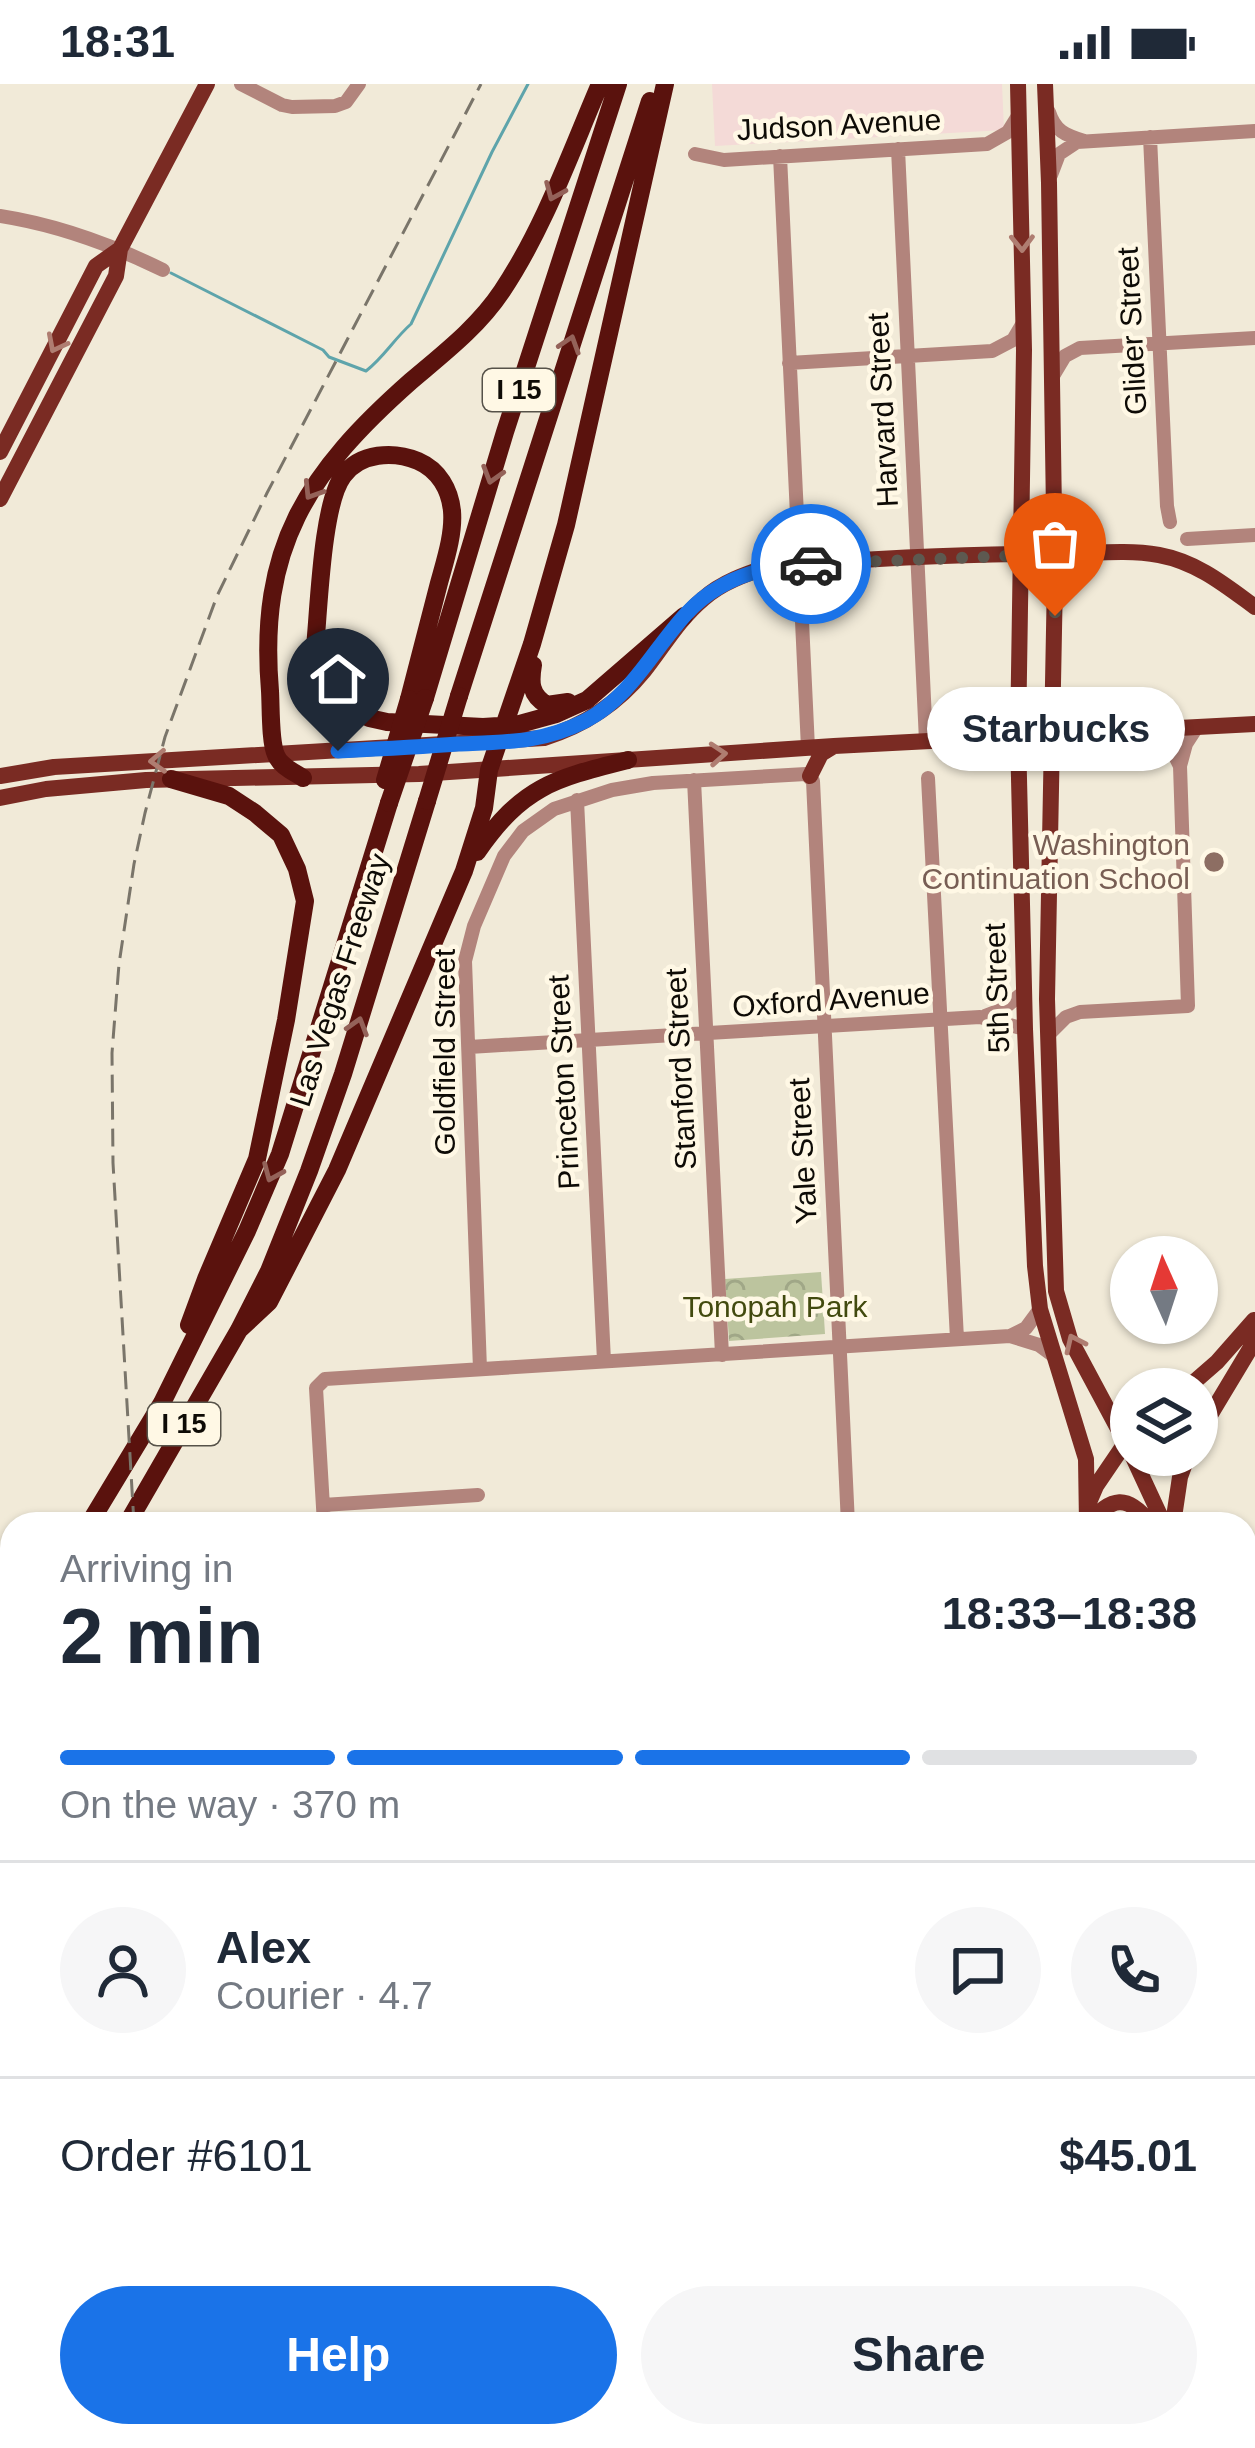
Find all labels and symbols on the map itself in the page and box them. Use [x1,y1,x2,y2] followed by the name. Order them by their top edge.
[736,103,942,146] street label: Judson Avenue
[544,179,568,201] one-way arrow
[1009,234,1035,253] one-way arrow
[1111,245,1152,416] street label: Glider Street
[861,311,904,508] street label: Harvard Street
[46,332,70,353] one-way arrow
[555,334,580,355] one-way arrow
[483,369,555,411] road number: I 15
[481,464,506,485] one-way arrow
[303,478,326,500] one-way arrow
[1004,493,1106,616] pin
[751,504,871,624] courier
[287,628,389,751] pin
[926,688,1184,772] callout: Starbucks
[709,742,728,768] one-way arrow
[148,748,167,774] one-way arrow
[921,828,1190,895] place label: Washington Continuation School
[283,849,396,1110] street label: Las Vegas Freeway
[1201,849,1227,875] marker: Washington Continuation School
[978,922,1015,1054] street label: 5th Street
[428,948,461,1155] street label: Goldfield Street
[659,967,702,1171] street label: Stanford Street
[541,973,586,1190] street label: Princeton Street
[731,976,931,1023] street label: Oxford Avenue
[344,1016,369,1037] one-way arrow
[782,1077,823,1225] street label: Yale Street
[262,1162,286,1183] one-way arrow
[1110,1236,1218,1344] north arrow
[682,1290,869,1323] park label: Tonopah Park
[1065,1334,1088,1355] one-way arrow
[148,1403,220,1445] road number: I 15

